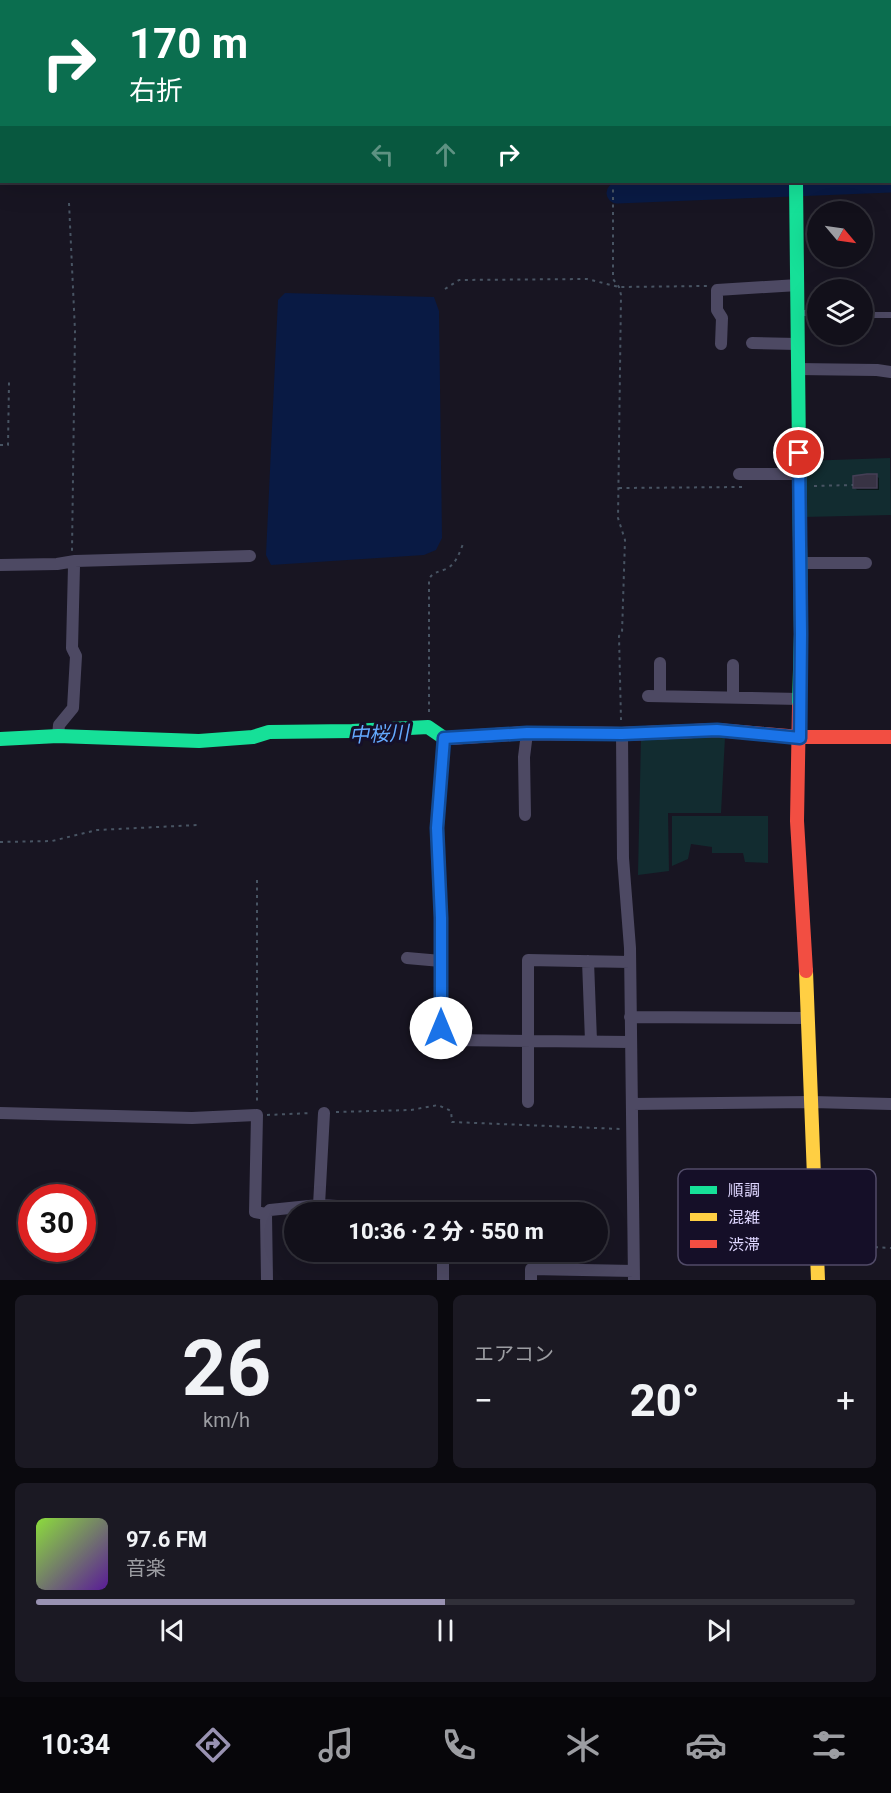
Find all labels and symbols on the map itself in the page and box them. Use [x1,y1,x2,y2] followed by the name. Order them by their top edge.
[807,201,873,267] north arrow
[773,427,824,478] pin
[348,720,412,748] water label: 中桜川
[409,996,473,1060] position arrow
[678,1169,876,1265] legend
[728,1181,760,1200] text: 順調
[18,1184,96,1262] speed limit sign: 30
[728,1208,760,1227] text: 混雑
[728,1235,760,1254] text: 渋滞

